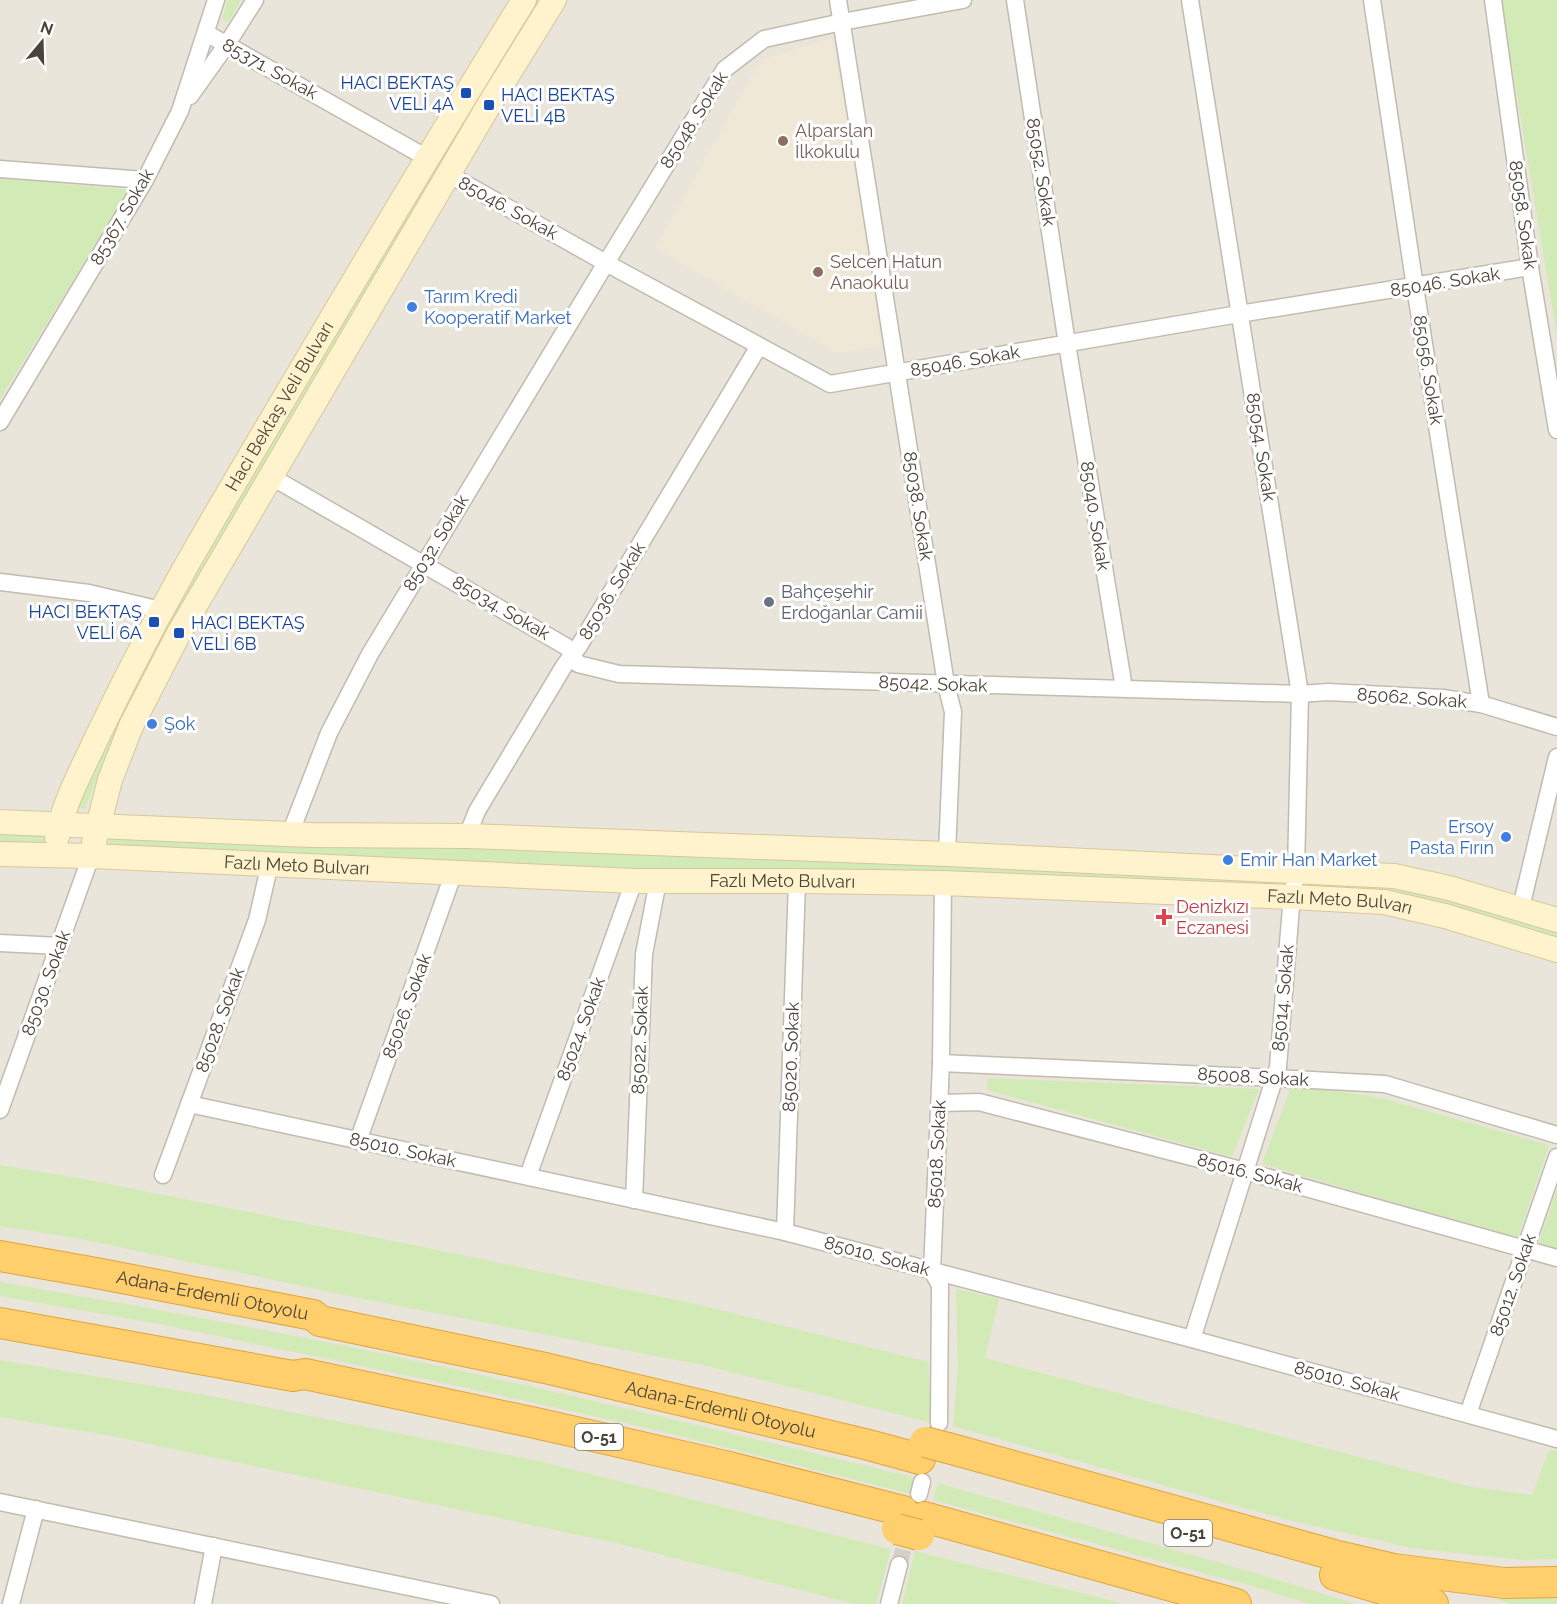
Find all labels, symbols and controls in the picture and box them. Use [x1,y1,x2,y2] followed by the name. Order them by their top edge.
[12,12,72,72] north arrow
[38,17,56,39] text: N
[219,34,322,104] street label: 85371. Sokak
[655,67,732,172] street label: 85048. Sokak
[340,72,454,114] place label: HACI BEKTAŞ VELİ 4A
[501,84,615,126] place label: HACI BEKTAŞ VELİ 4B
[459,86,473,100] marker: HACI BEKTAŞ VELİ 4A
[482,98,496,112] marker: HACI BEKTAŞ VELİ 4B
[1023,116,1060,228] street label: 85052. Sokak
[795,120,873,162] place label: Alparslan İlkokulu
[776,134,790,148] marker: Alparslan İlkokulu
[1505,159,1542,272] street label: 85058. Sokak
[86,164,158,269] street label: 85367. Sokak
[455,172,562,244] street label: 85046. Sokak
[830,251,942,293] place label: Selcen Hatun Anaokulu
[1389,262,1502,301] street label: 85046. Sokak
[811,265,825,279] marker: Selcen Hatun Anaokulu
[424,286,572,328] place label: Tarım Kredi Kooperatif Market
[405,300,419,314] marker: Tarım Kredi Kooperatif Market
[1409,314,1448,427] street label: 85056. Sokak
[221,317,337,495] street label: Haci Bektaş Veli Bulvarı
[909,340,1022,380] street label: 85046. Sokak
[1243,391,1281,503] street label: 85054. Sokak
[899,450,938,562] street label: 85038. Sokak
[1076,460,1115,573] street label: 85040. Sokak
[399,490,473,595] street label: 85032. Sokak
[574,538,649,643] street label: 85036. Sokak
[449,571,554,644] street label: 85034. Sokak
[781,581,923,623] place label: Bahçeşehir Erdoğanlar Camii
[762,595,776,609] marker: Bahçeşehir Erdoğanlar Camii
[28,601,142,643] place label: HACI BEKTAŞ VELİ 6A
[191,612,305,654] place label: HACI BEKTAŞ VELİ 6B
[147,615,161,629] marker: HACI BEKTAŞ VELİ 6A
[172,626,186,640] marker: HACI BEKTAŞ VELİ 6B
[878,671,988,696] street label: 85042. Sokak
[1356,683,1468,712] street label: 85062. Sokak
[164,713,196,734] place label: Şok
[145,717,159,731] marker: Şok
[1409,816,1494,858] place label: Ersoy Pasta Fırın
[1499,830,1513,844] marker: Ersoy Pasta Fırın
[1240,849,1377,870] place label: Emir Han Market
[224,851,370,879] street label: Fazlı Meto Bulvarı
[1221,853,1235,867] marker: Emir Han Market
[710,870,855,892] street label: Fazlı Meto Bulvarı
[1267,885,1415,918] street label: Fazlı Meto Bulvarı
[1176,896,1249,938] place label: Denizkızı Eczanesi
[1157,910,1171,924] marker: Denizkızı Eczanesi
[17,927,74,1038] street label: 85030. Sokak
[1267,943,1298,1052] street label: 85014. Sokak
[378,950,435,1061] street label: 85026. Sokak
[191,964,248,1075] street label: 85028. Sokak
[552,974,609,1084] street label: 85024. Sokak
[627,985,652,1095] street label: 85022. Sokak
[778,1001,803,1113] street label: 85020. Sokak
[1197,1063,1310,1090] street label: 85008. Sokak
[923,1099,950,1209] street label: 85018. Sokak
[348,1128,459,1171] street label: 85010. Sokak
[1195,1148,1306,1197] street label: 85016. Sokak
[1485,1230,1540,1339] street label: 85012. Sokak
[822,1231,933,1280] street label: 85010. Sokak
[115,1266,310,1324] street label: Adana-Erdemli Otoyolu
[1292,1356,1403,1405] street label: 85010. Sokak
[623,1376,818,1442] street label: Adana-Erdemli Otoyolu
[575,1424,623,1450] road number: O-51
[1164,1520,1212,1546] road number: O-51

